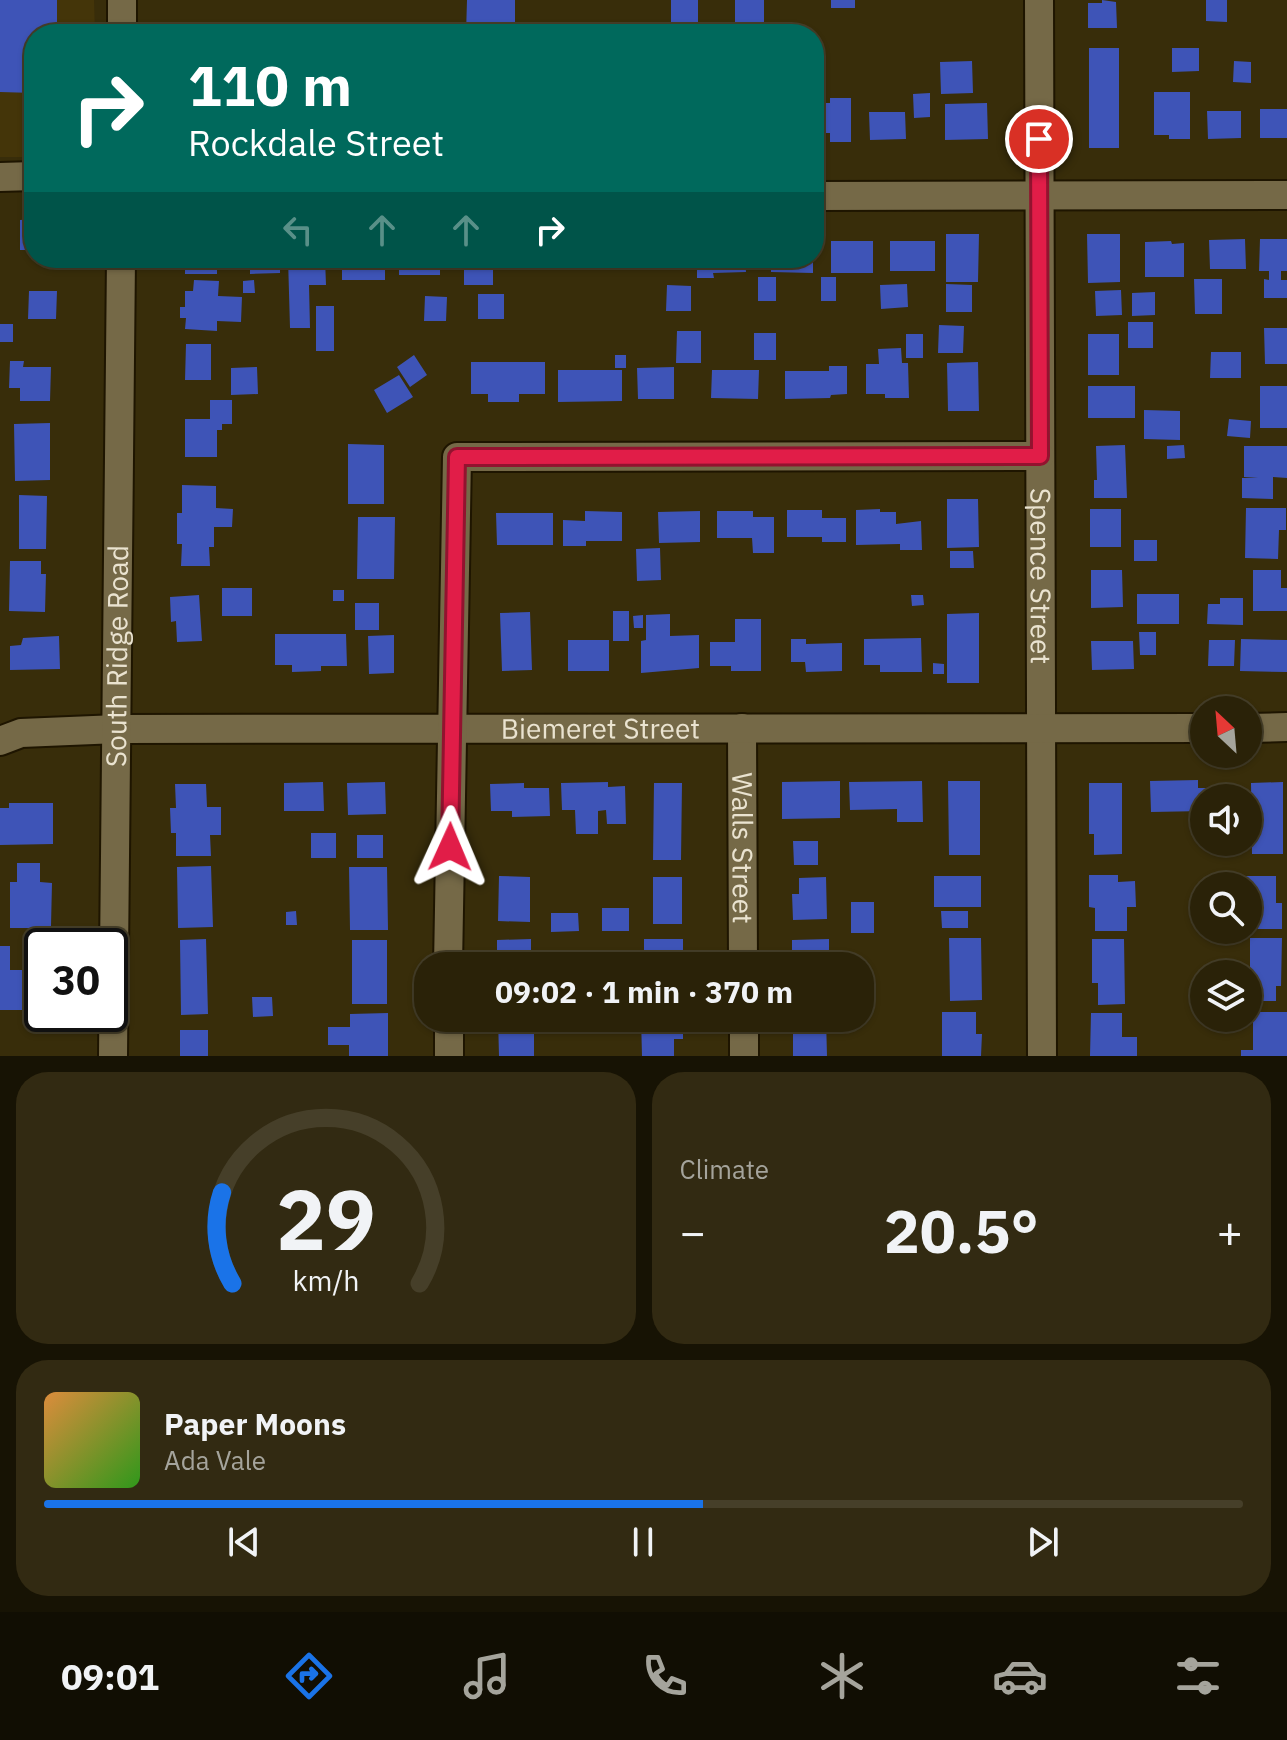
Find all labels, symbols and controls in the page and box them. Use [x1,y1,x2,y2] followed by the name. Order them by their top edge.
[188,49,352,121] text: 110 m
[56,56,160,160] icon: right
[1005,105,1073,173] pin
[1017,117,1061,161] icon: arrive
[188,119,444,166] text: Rockdale Street
[276,208,320,252] icon: left
[360,208,404,252] icon: ahead
[444,208,488,252] icon: ahead
[528,208,572,252] icon: right
[1022,488,1060,664] street label: Spence Street
[97,545,136,767] street label: South Ridge Road
[1190,696,1262,768] north arrow
[1190,696,1262,1032] map controls
[501,709,700,747] street label: Biemeret Street
[724,772,762,924] street label: Walls Street
[1190,784,1262,856] button: sound
[408,805,492,889] position arrow
[1190,872,1262,944] button: search
[24,928,128,1032] speed limit sign: 30
[1190,960,1262,1032] button: layers
[495,972,793,1011] text: 09:02 · 1 min · 370 m
[680,1152,769,1186] text: Climate
[276,1165,376,1273] text: 29
[884,1191,1039,1270] text: 20.5°
[680,1203,706,1260] text: −
[1217,1203,1243,1260] text: +
[292,1262,359,1299] text: km/h
[164,1404,346,1443] text: Paper Moons
[164,1443,266,1477] text: Ada Vale
[222,1520,266,1564] icon: previous
[621,1520,665,1564] icon: pause
[1021,1520,1065,1564] icon: next
[281,1648,337,1704] icon: directions
[459,1648,515,1704] icon: music
[637,1648,693,1704] icon: phone
[814,1648,870,1704] icon: climate
[992,1648,1048,1704] icon: car
[1170,1648,1226,1704] icon: filters
[61,1653,159,1700] text: 09:01

